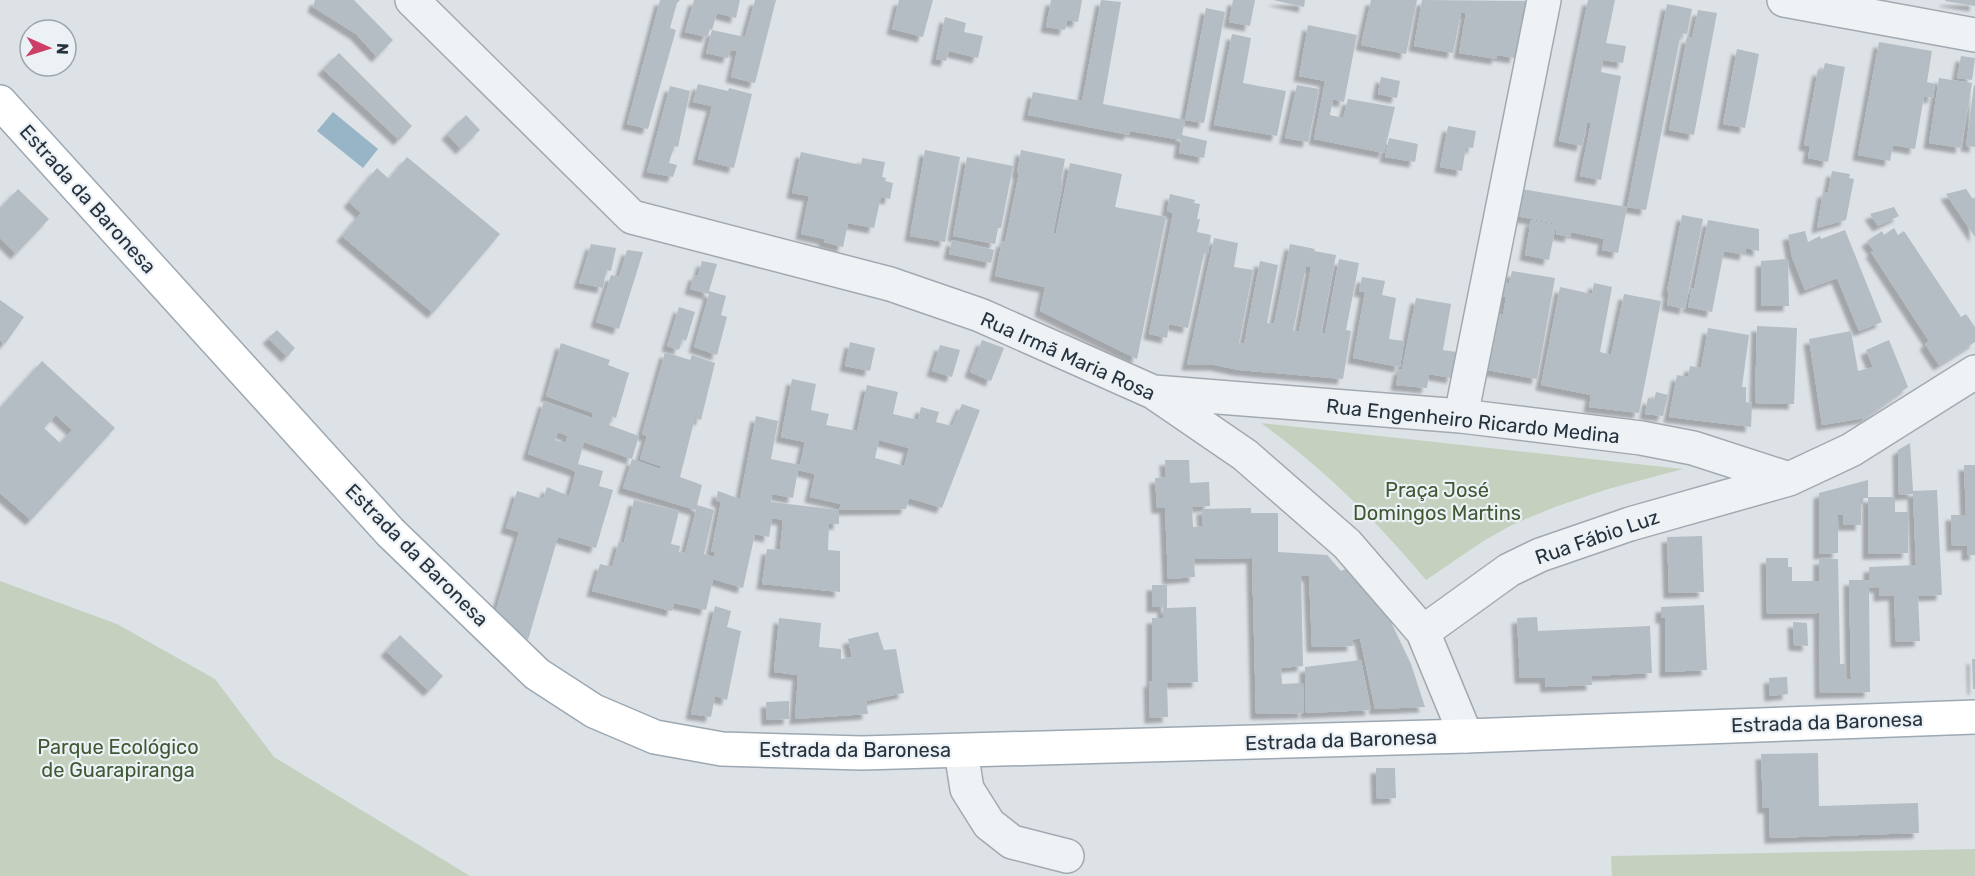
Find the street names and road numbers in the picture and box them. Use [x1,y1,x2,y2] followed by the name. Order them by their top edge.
[15,120,161,278] street label: Estrada da Baronesa
[977,307,1159,405] street label: Rua Irmã Maria Rosa
[1325,394,1621,448] street label: Rua Engenheiro Ricardo Medina
[341,479,493,631] street label: Estrada da Baronesa
[1532,505,1662,569] street label: Rua Fábio Luz
[1731,707,1923,737] street label: Estrada da Baronesa
[1245,725,1437,755] street label: Estrada da Baronesa
[759,738,951,762] street label: Estrada da Baronesa

